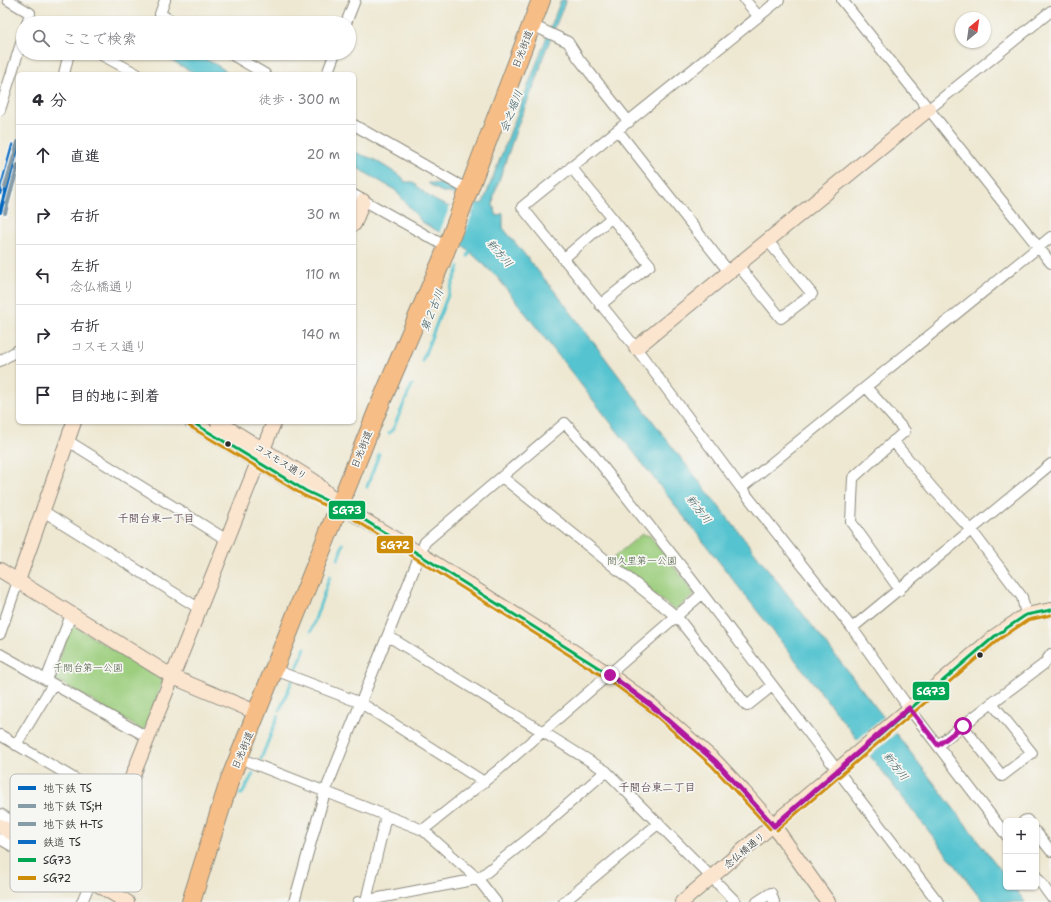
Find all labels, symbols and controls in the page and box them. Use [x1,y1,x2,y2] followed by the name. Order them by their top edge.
[955,12,991,48] north arrow
[16,16,356,60] search box
[30,27,52,49] icon: search
[509,28,536,70] street label: 日光街道
[62,29,137,49] text: ここで検索
[497,88,526,134] water label: 会之堀川
[32,89,67,111] text: 4 分
[259,91,340,108] text: 徒歩 · 300 m
[32,144,54,166] icon: ahead
[70,146,100,166] text: 直進
[307,146,340,163] text: 20 m
[32,204,54,226] icon: right
[70,206,100,226] text: 右折
[306,206,340,223] text: 30 m
[483,236,516,271] water label: 新方川
[70,256,100,276] text: 左折
[32,264,54,286] icon: left
[305,266,340,283] text: 110 m
[70,278,135,295] text: 念仏橋通り
[418,287,447,333] water label: 第２古川
[70,316,100,336] text: 右折
[32,324,54,346] icon: right
[301,326,340,343] text: 140 m
[70,338,147,355] text: コスモス通り
[32,384,54,406] icon: arrive
[70,386,160,406] text: 目的地に到着
[348,428,375,470] street label: 日光街道
[223,439,233,449] unlabelled marker
[252,440,309,483] street label: コスモス通り
[683,492,715,527] water label: 新方川
[328,500,366,520] line badge: SG73
[332,503,362,518] text: SG73
[118,511,195,526] district label: 千間台東一丁目
[376,535,414,554] line badge: SG72
[380,538,410,553] text: SG72
[607,554,677,567] park label: 間久里第一公園
[975,650,985,660] unlabelled marker
[53,661,123,674] park label: 千間台第一公園
[601,666,619,684] route end
[912,681,950,701] line badge: SG73
[916,684,946,699] text: SG73
[954,717,972,735] route start
[229,729,256,771] street label: 日光街道
[880,749,912,784] water label: 新方川
[10,774,142,892] legend
[619,780,696,795] district label: 千間台東二丁目
[43,781,92,796] text: 地下鉄 TS
[43,799,102,814] text: 地下鉄 TS;H
[43,817,103,832] text: 地下鉄 H-TS
[1003,818,1039,890] map controls
[1003,818,1039,854] button: +
[721,829,768,871] street label: 念仏橋通り
[43,835,81,850] text: 鉄道 TS
[43,853,71,868] text: SG73
[1003,854,1039,890] button: −
[43,871,71,886] text: SG72

